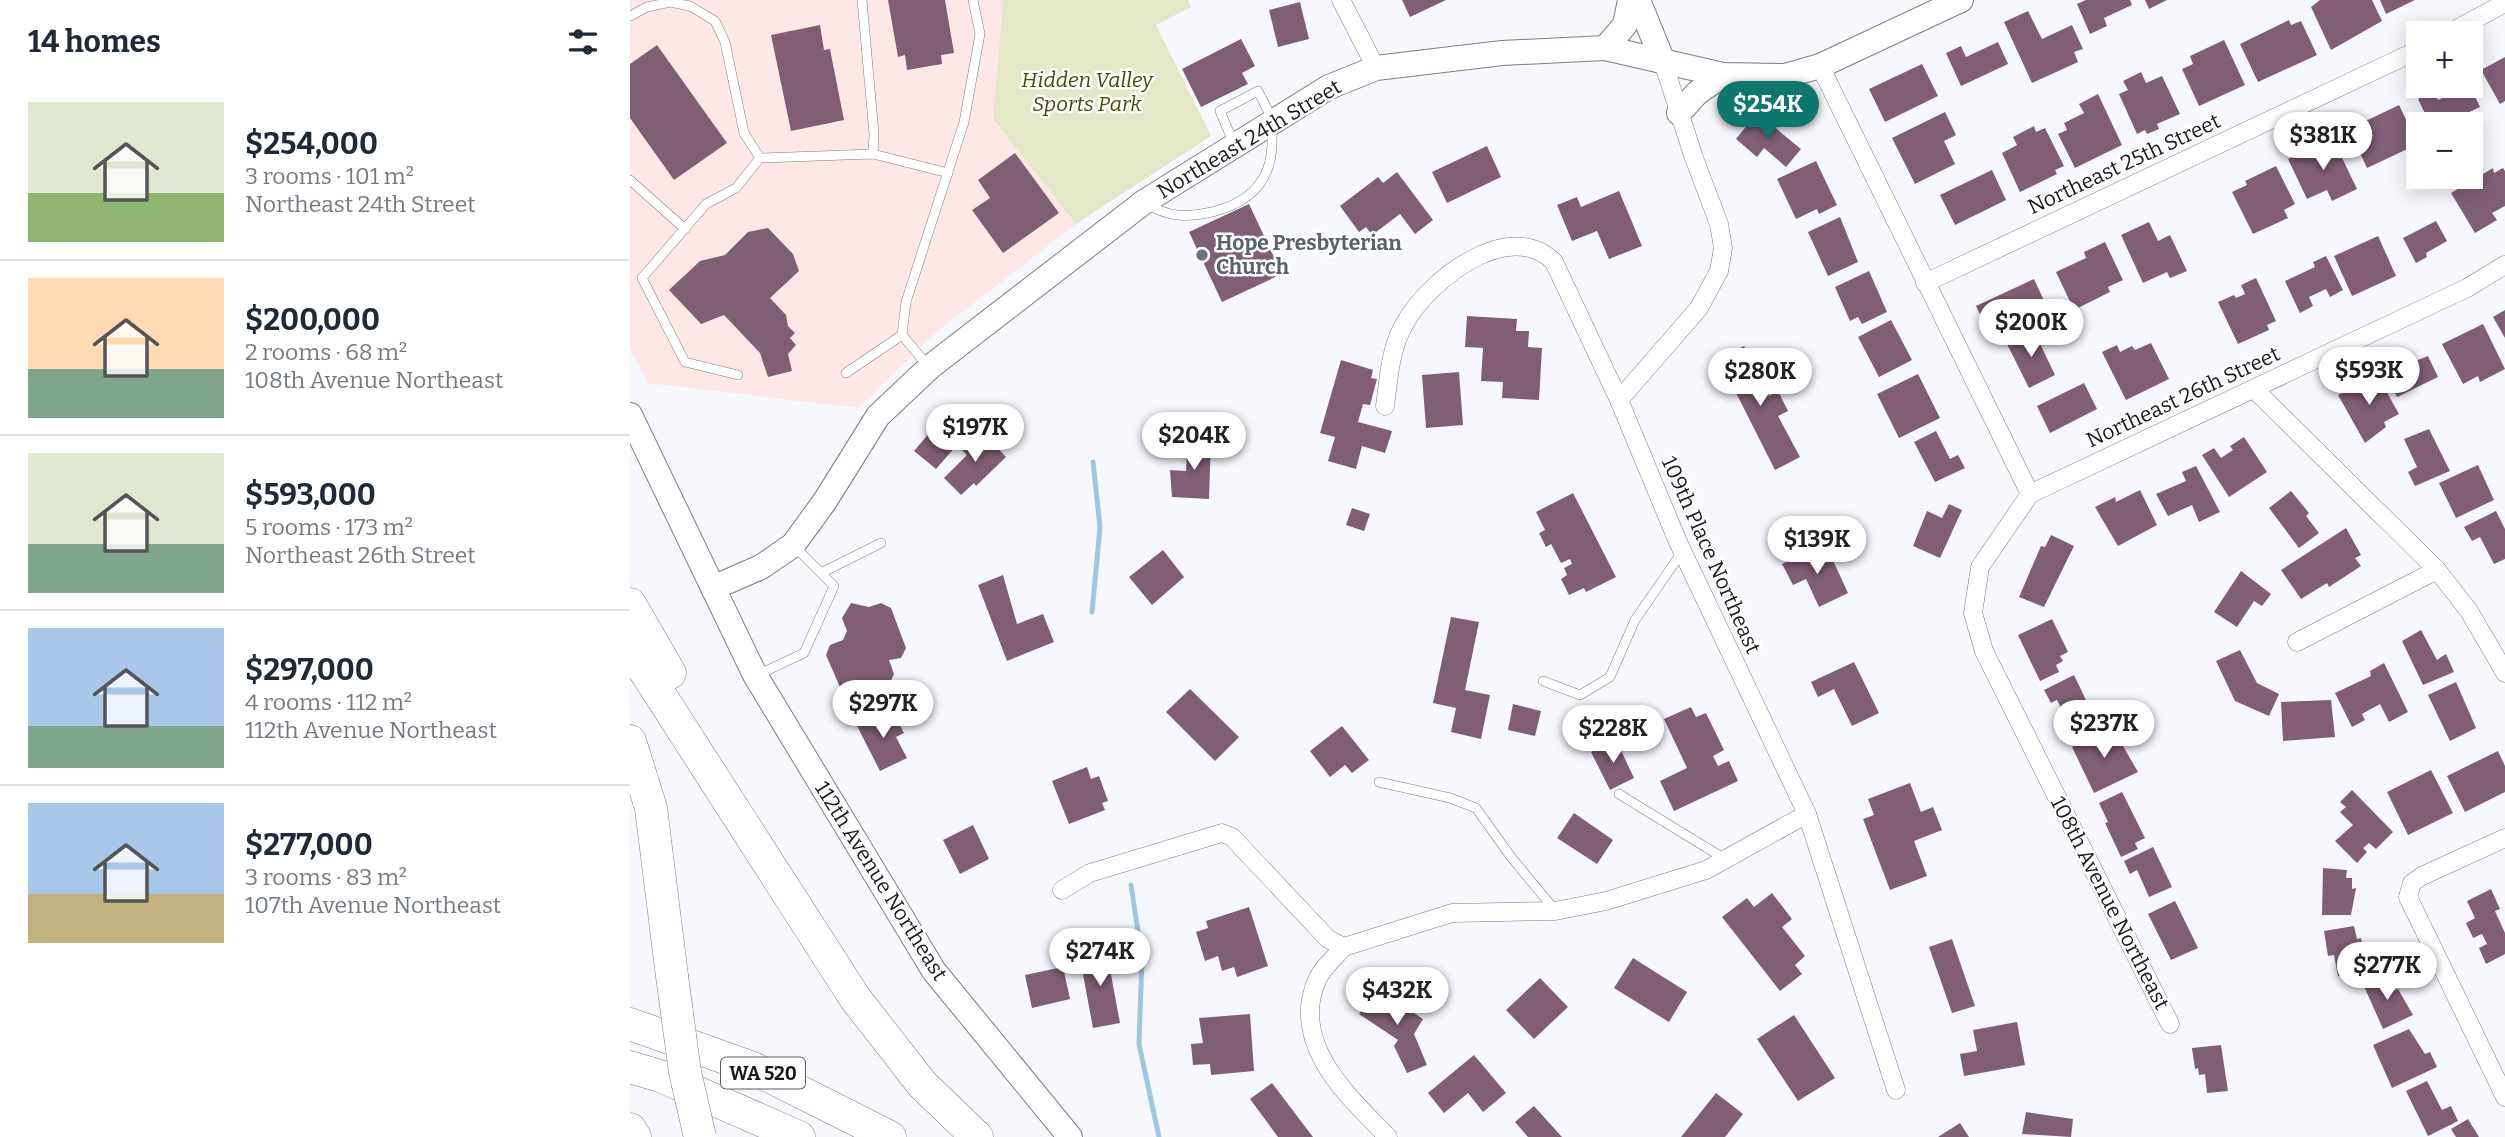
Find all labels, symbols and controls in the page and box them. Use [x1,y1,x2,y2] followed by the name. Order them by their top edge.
[2406,21,2483,189] map controls
[2406,21,2483,98] button: +
[564,23,602,61] icon: filters
[28,24,161,60] text: 14 homes
[1021,67,1154,117] park label: Hidden Valley Sports Park
[1152,73,1346,204] street label: Northeast 24th Street
[1719,82,1817,141] pin: $254K
[1733,90,1803,118] text: $254K
[2024,108,2225,220] street label: Northeast 25th Street
[2406,112,2483,189] button: −
[2274,113,2372,172] pin: $381K
[2289,121,2357,149] text: $381K
[245,126,378,162] text: $254,000
[84,130,168,214] icon: home
[245,162,414,190] text: 3 rooms · 101 m²
[245,190,476,218] text: Northeast 24th Street
[1216,230,1402,280] place label: Hope Presbyterian Church
[1194,247,1210,263] marker: Hope Presbyterian Church
[1982,300,2080,359] pin: $200K
[245,302,380,338] text: $200,000
[84,306,168,390] icon: home
[1995,308,2067,336] text: $200K
[245,338,407,366] text: 2 rooms · 68 m²
[2082,341,2284,453] street label: Northeast 26th Street
[1711,348,1809,408] pin: $280K
[2320,348,2418,407] pin: $593K
[2335,356,2403,384] text: $593K
[1724,357,1796,385] text: $280K
[245,366,503,394] text: 108th Avenue Northeast
[926,405,1024,464] pin: $197K
[1145,412,1243,472] pin: $204K
[942,413,1008,441] text: $197K
[1158,421,1230,449] text: $204K
[1656,452,1766,658] street label: 109th Place Northeast
[245,477,376,513] text: $593,000
[84,481,168,565] icon: home
[245,513,413,541] text: 5 rooms · 173 m²
[1768,516,1866,576] pin: $139K
[1783,525,1851,553] text: $139K
[245,541,476,569] text: Northeast 26th Street
[245,652,374,688] text: $297,000
[84,656,168,740] icon: home
[834,680,932,740] pin: $297K
[245,688,412,716] text: 4 rooms · 112 m²
[848,689,918,717] text: $297K
[2055,700,2153,760] pin: $237K
[1564,706,1662,765] pin: $228K
[2069,709,2139,737] text: $237K
[1578,714,1648,742] text: $228K
[245,716,497,744] text: 112th Avenue Northeast
[809,777,953,986] street label: 112th Avenue Northeast
[2045,792,2175,1014] street label: 108th Avenue Northeast
[245,827,373,863] text: $277,000
[84,831,168,915] icon: home
[245,863,407,891] text: 3 rooms · 83 m²
[245,891,501,919] text: 107th Avenue Northeast
[1051,928,1149,988] pin: $274K
[1065,937,1135,965] text: $274K
[2338,942,2436,1002] pin: $277K
[2353,951,2421,979] text: $277K
[1348,968,1446,1027] pin: $432K
[1362,976,1432,1004] text: $432K
[721,1058,805,1088] road number: WA 520

